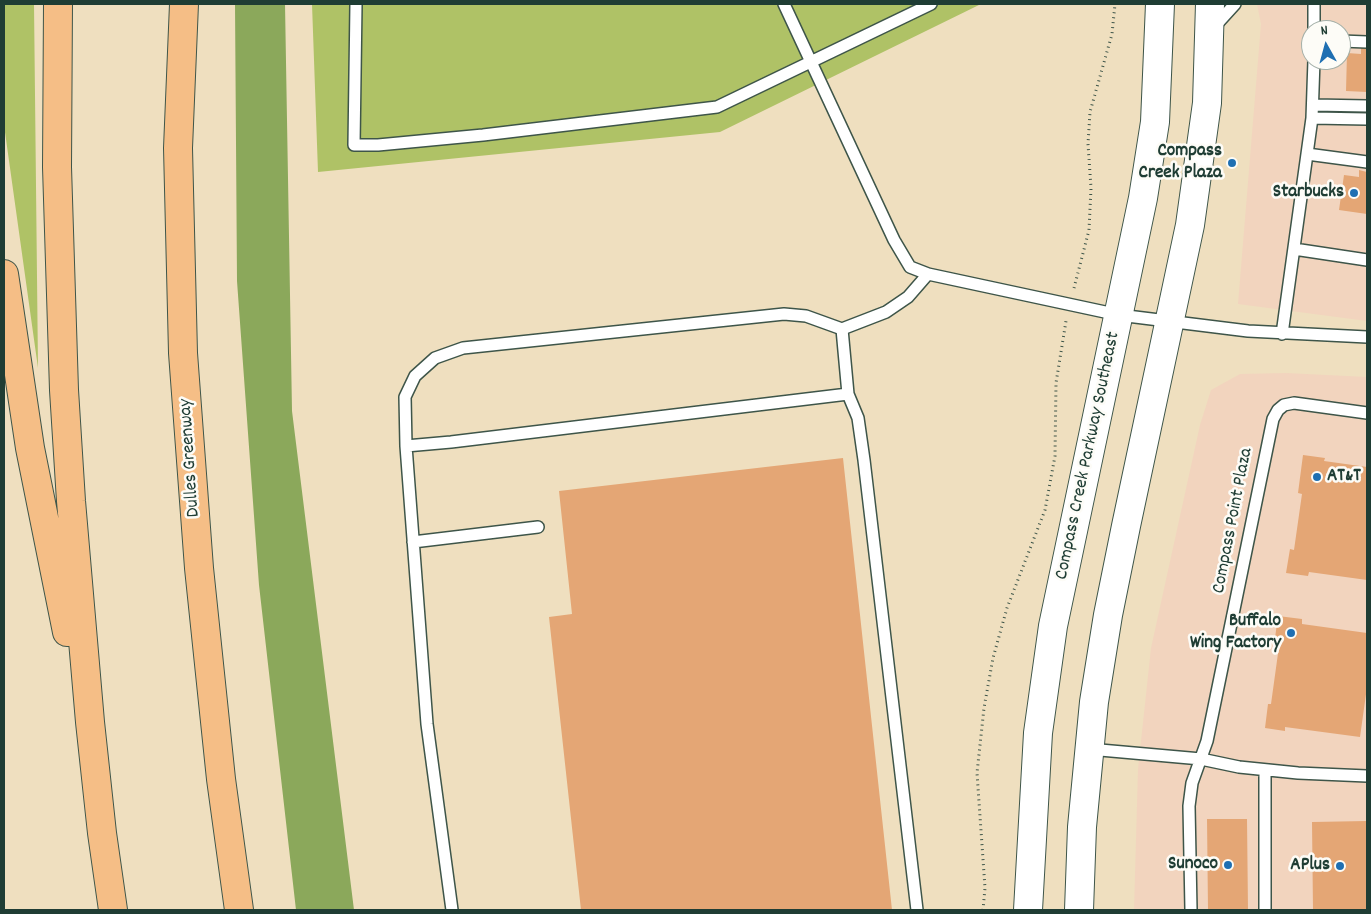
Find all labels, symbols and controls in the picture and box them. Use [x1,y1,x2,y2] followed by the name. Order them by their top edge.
[1301,20,1351,70] north arrow
[1320,21,1329,41] text: N
[1139,141,1222,185] place label: Compass Creek Plaza
[1226,157,1238,169] marker: Compass Creek Plaza
[1273,182,1344,204] place label: Starbucks
[1348,187,1360,199] marker: Starbucks
[1052,330,1126,582] street label: Compass Creek Parkway Southeast
[175,398,207,518] street label: Dulles Greenway
[1209,446,1259,596] street label: Compass Point Plaza
[1327,466,1361,488] place label: AT&T
[1311,471,1323,483] marker: AT&T
[1190,611,1281,655] place label: Buffalo Wing Factory
[1285,627,1297,639] marker: Buffalo Wing Factory
[1168,854,1218,876] place label: Sunoco
[1290,855,1330,877] place label: APlus
[1222,859,1234,871] marker: Sunoco
[1334,860,1346,872] marker: APlus

